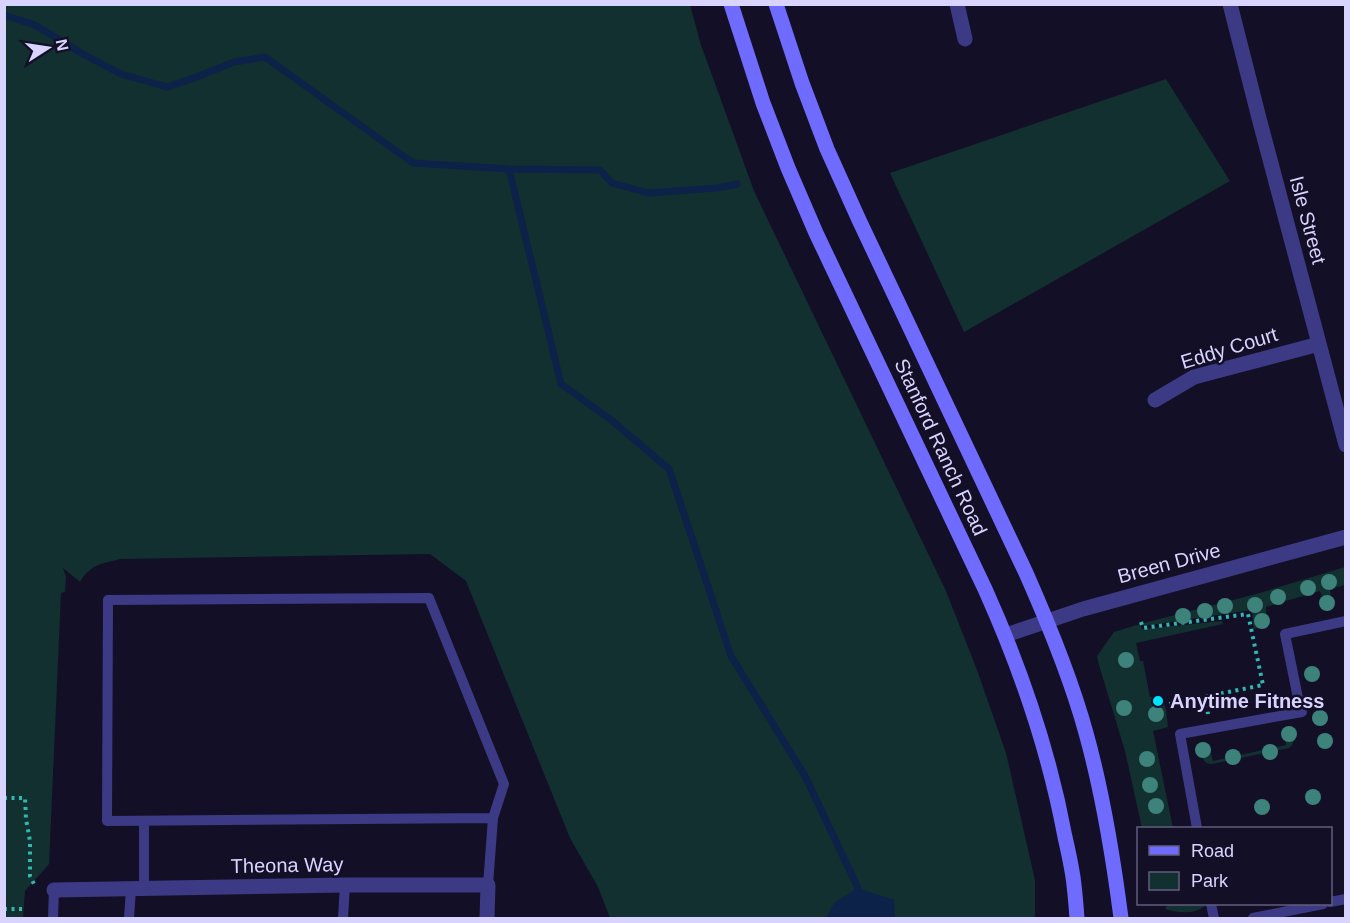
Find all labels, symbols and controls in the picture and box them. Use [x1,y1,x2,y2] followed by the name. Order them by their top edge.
[18,18,78,78] north arrow
[53,38,72,52] text: N
[1286,174,1330,267] street label: Isle Street
[1178,323,1280,373] street label: Eddy Court
[890,355,992,539] street label: Stanford Ranch Road
[1115,539,1223,587] street label: Breen Drive
[1170,690,1324,712] place label: Anytime Fitness
[1151,694,1165,708] marker: Anytime Fitness
[1137,827,1332,905] legend
[1191,841,1234,861] text: Road
[230,853,344,877] street label: Theona Way
[1191,871,1229,891] text: Park

